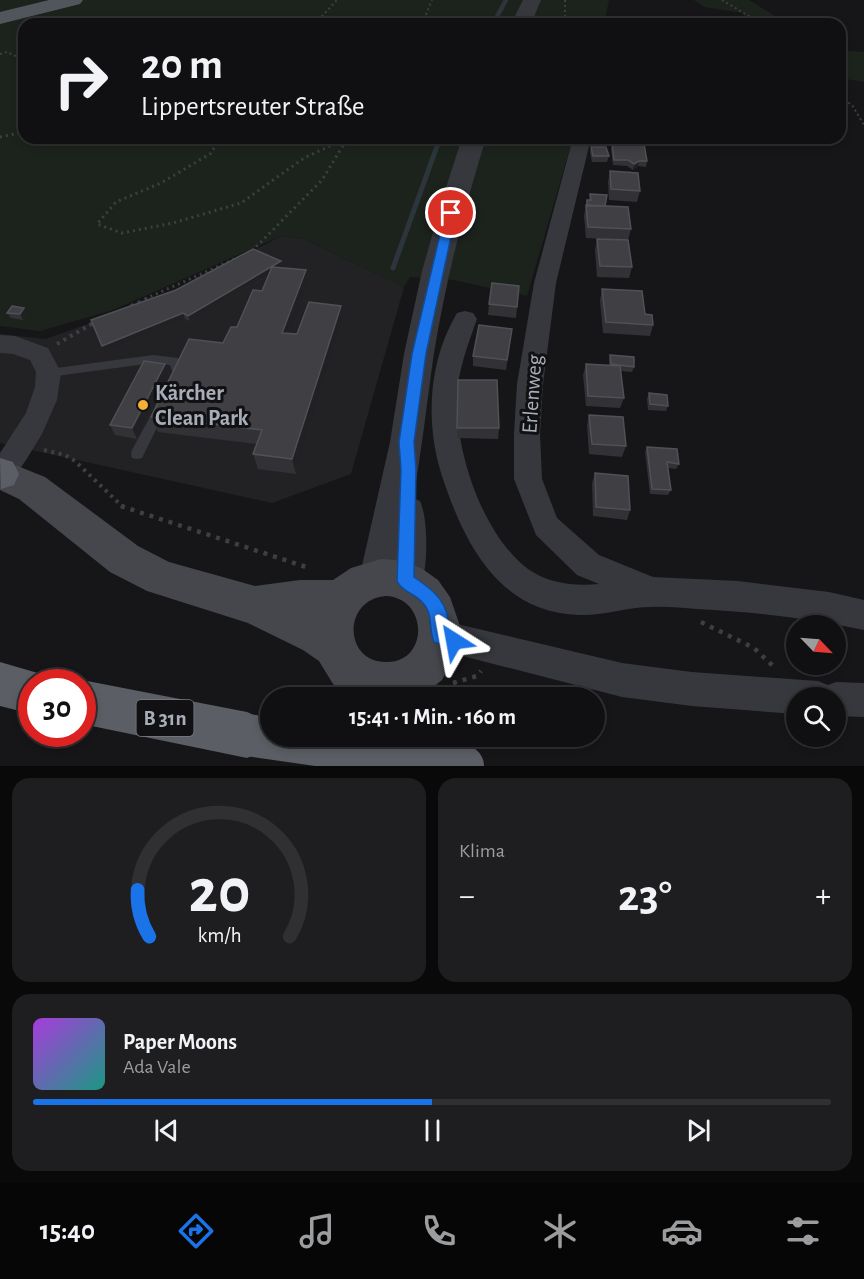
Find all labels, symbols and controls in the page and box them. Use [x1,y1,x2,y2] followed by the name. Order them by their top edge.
[42,42,120,120] icon: right
[141,44,223,86] text: 20 m
[141,93,364,120] text: Lippertsreuter Straße
[425,187,476,238] pin
[434,196,467,229] icon: arrive
[518,354,546,434] street label: Erlenweg
[155,382,249,429] place label: Kärcher Clean Park
[136,398,150,412] marker: Kärcher Clean Park
[422,609,486,673] position arrow
[786,615,846,675] north arrow
[786,615,846,747] map controls
[18,669,96,747] speed limit sign: 30
[786,687,846,747] button: search
[136,700,194,736] road number: B 31n
[349,706,516,728] text: 15:41 · 1 Min. · 160 m
[459,841,505,861] text: Klima
[188,861,250,923] text: 20
[618,874,672,919] text: 23°
[459,880,475,913] text: −
[815,880,831,913] text: +
[197,925,241,946] text: km/h
[123,1031,237,1053] text: Paper Moons
[123,1057,191,1077] text: Ada Vale
[150,1114,183,1147] icon: previous
[416,1114,449,1147] icon: pause
[682,1114,715,1147] icon: next
[175,1210,217,1252] icon: directions
[296,1210,338,1252] icon: music
[418,1210,460,1252] icon: phone
[539,1210,581,1252] icon: climate
[661,1210,703,1252] icon: car
[782,1210,824,1252] icon: filters
[40,1217,95,1244] text: 15:40

